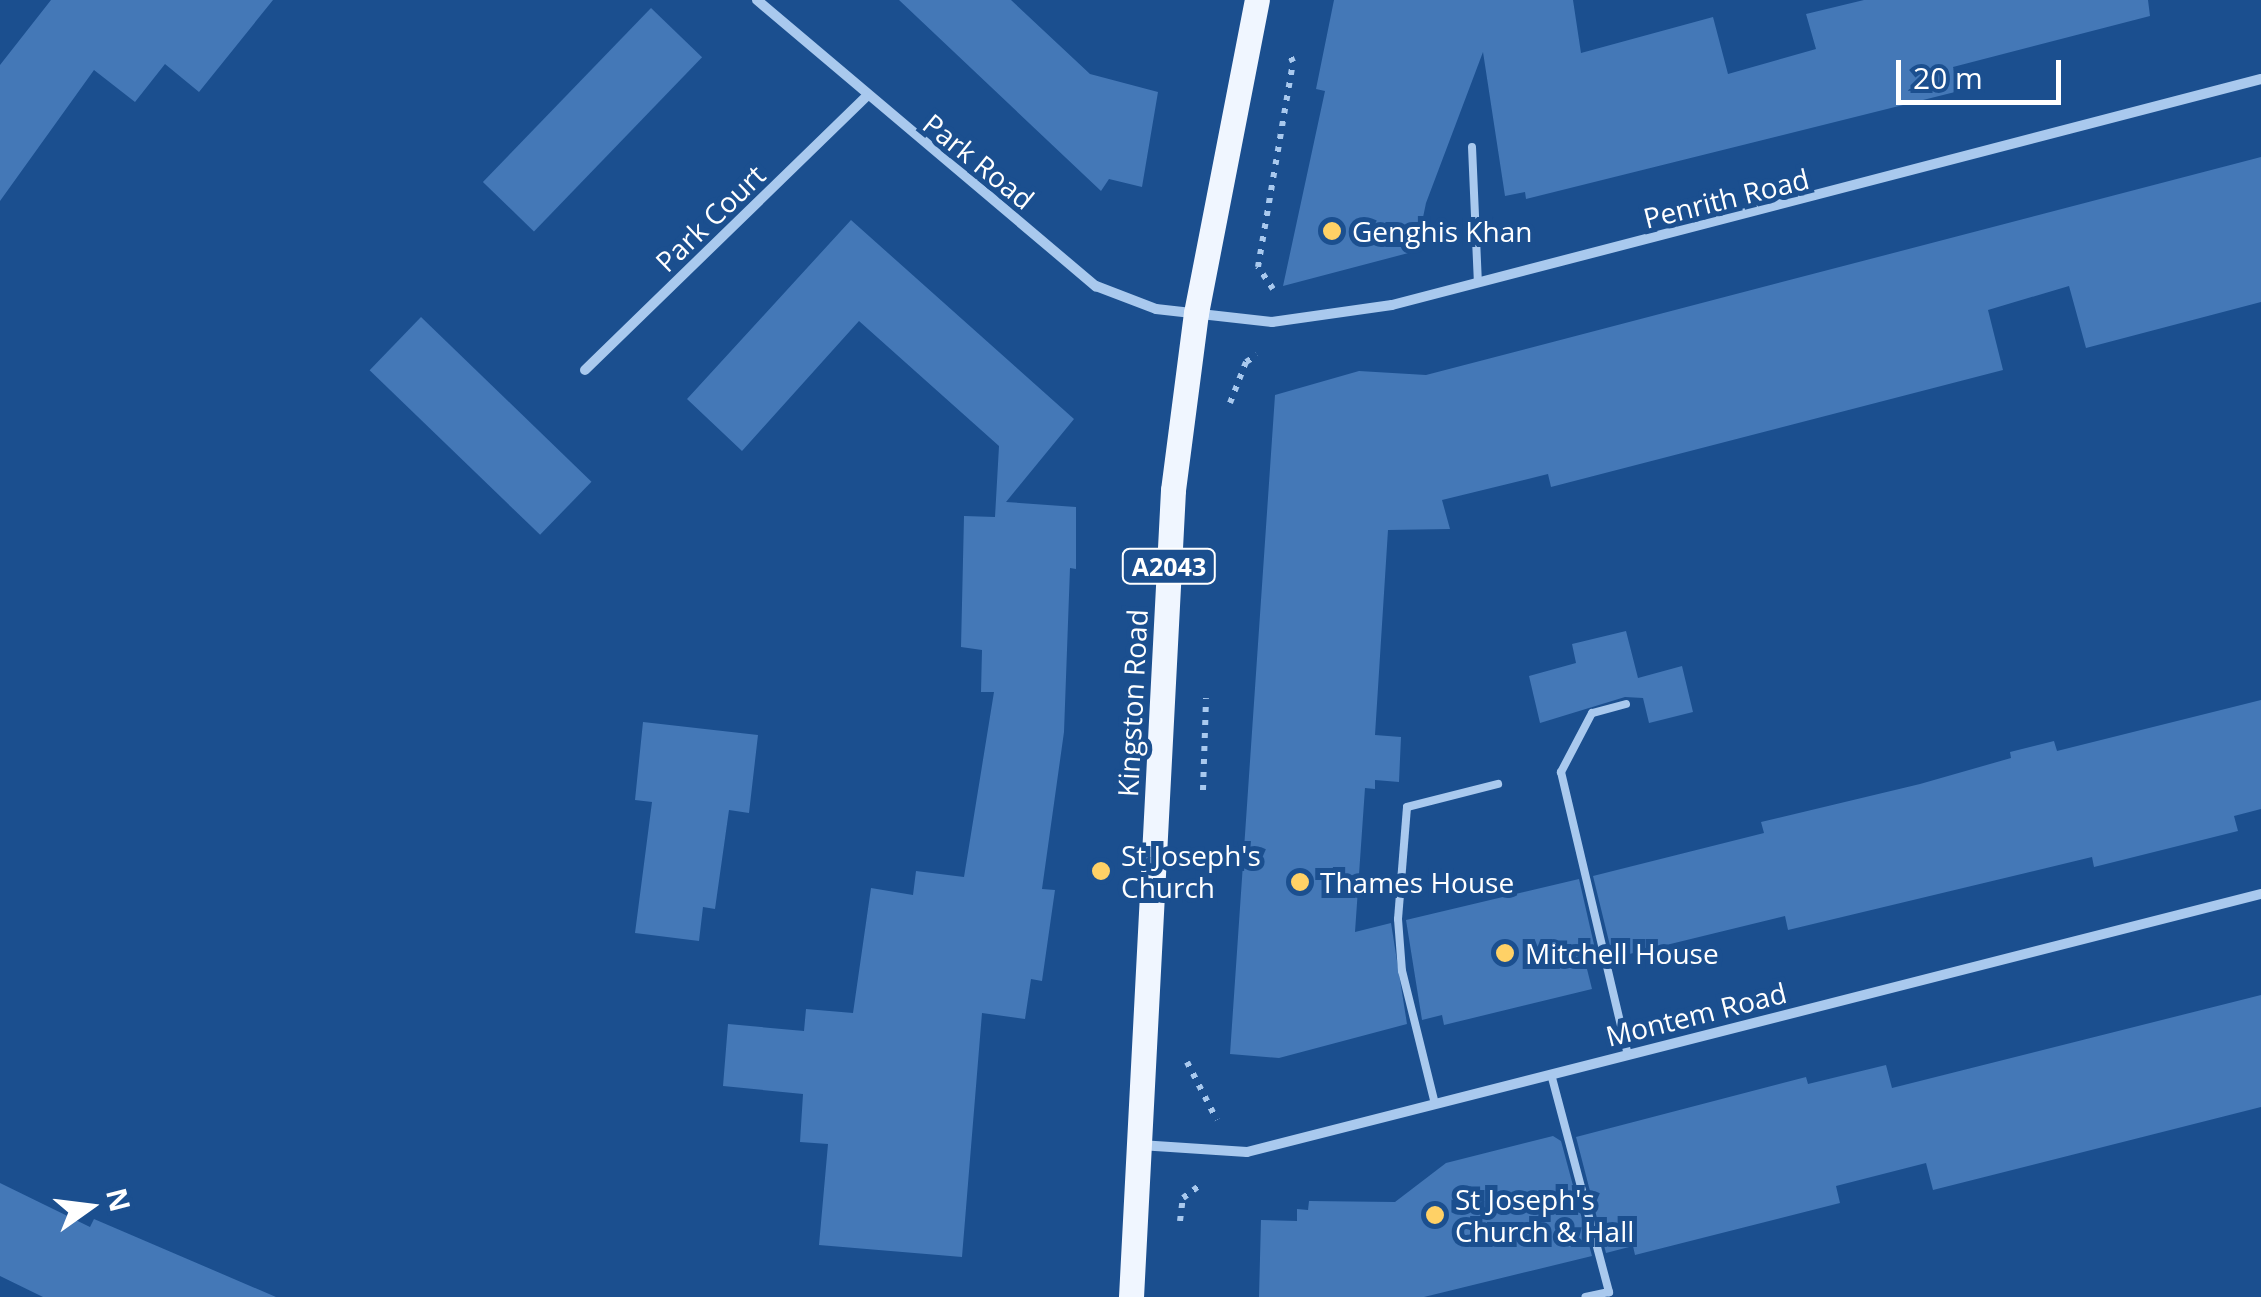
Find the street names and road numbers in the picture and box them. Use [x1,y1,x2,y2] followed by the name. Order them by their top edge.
[917,106,1041,216] street label: Park Road
[648,158,772,278] street label: Park Court
[1640,161,1812,235] street label: Penrith Road
[1122,546,1216,586] road number: A2043
[1110,608,1154,798] street label: Kingston Road
[1602,975,1790,1053] street label: Montem Road

